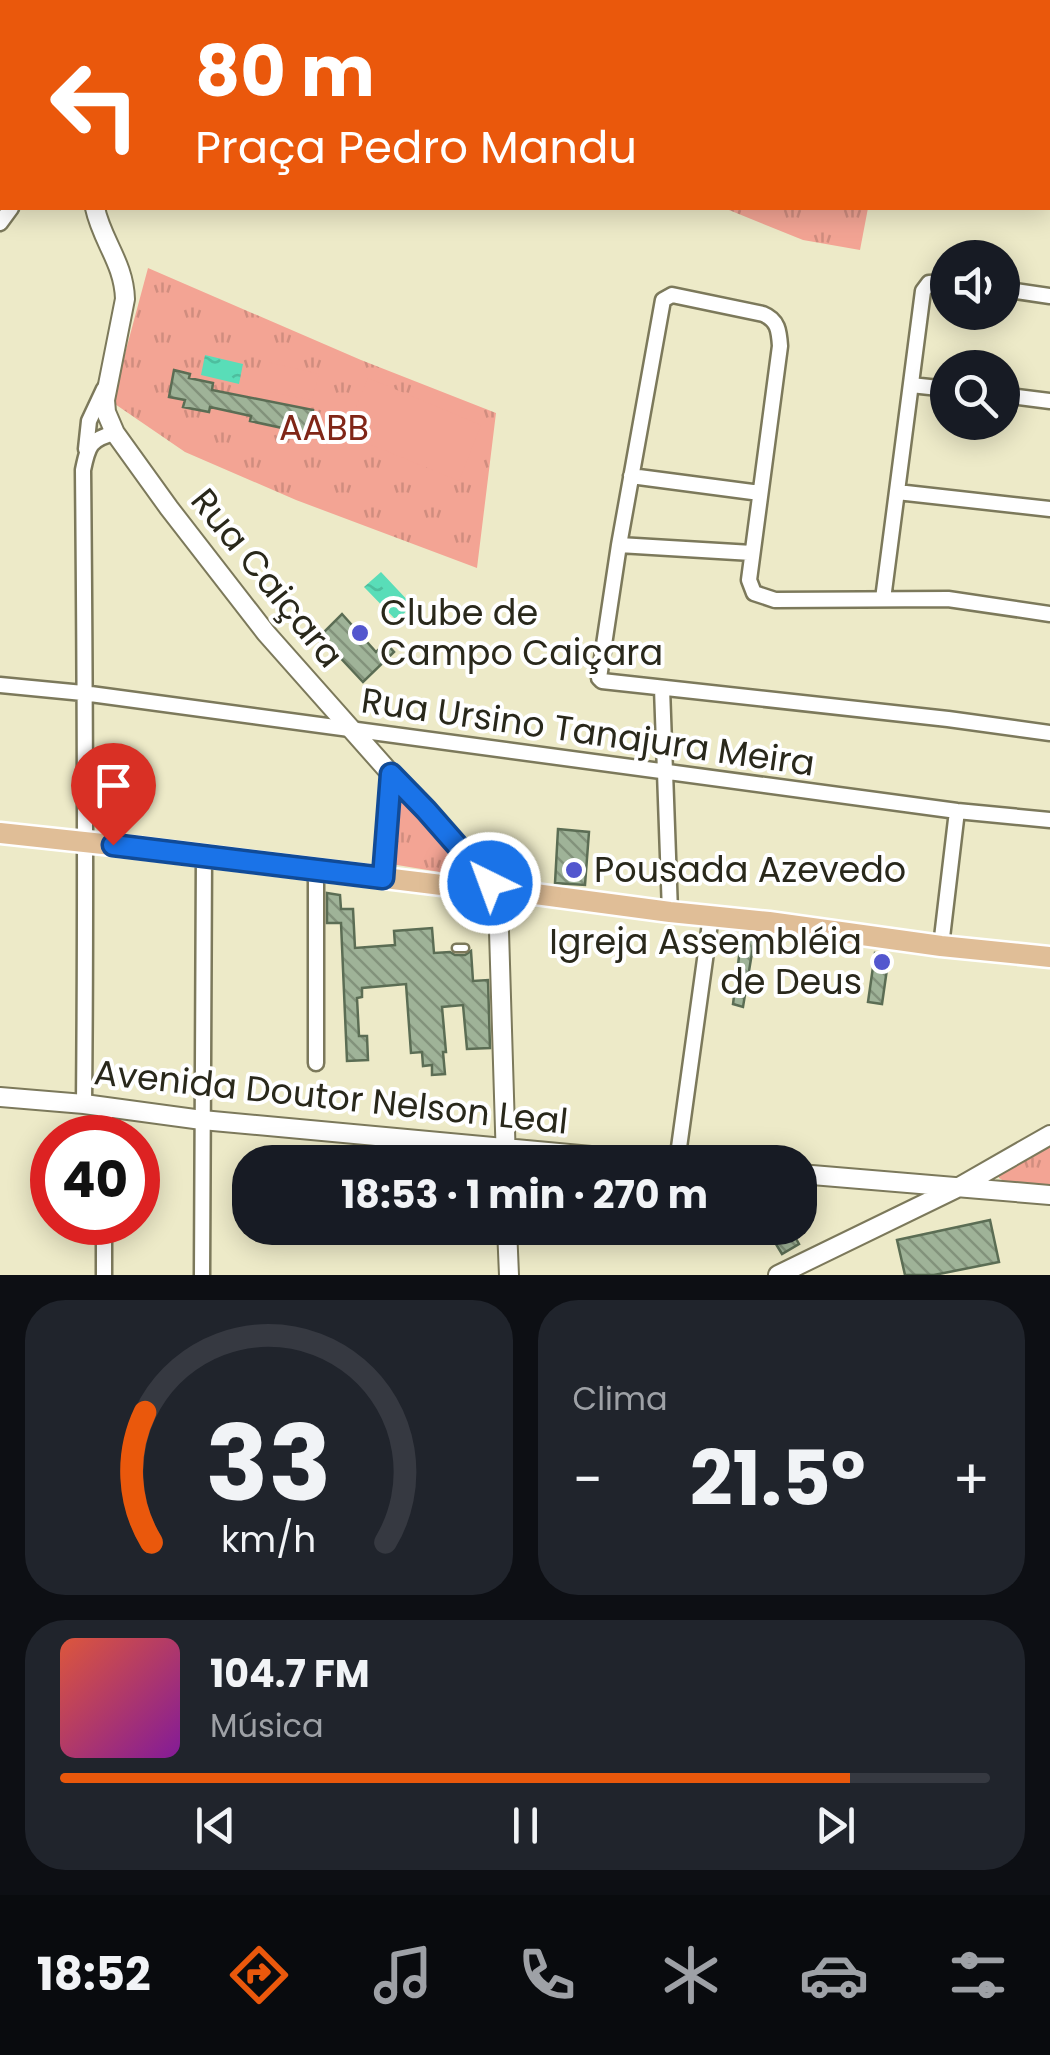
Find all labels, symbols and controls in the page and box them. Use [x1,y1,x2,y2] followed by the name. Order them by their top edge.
[195,22,375,121] text: 80 m
[30,40,160,170] icon: left
[195,116,637,179] text: Praça Pedro Mandu
[930,240,1020,440] map controls
[930,240,1020,330] button: sound
[930,350,1020,440] button: search
[279,403,369,452] park label: AABB
[180,478,355,678] street label: Rua Caiçara
[380,588,663,677] place label: Clube de Campo Caiçara
[349,622,371,644] marker: Clube de Campo Caiçara
[358,675,818,788] street label: Rua Ursino Tanajura Meira
[71,743,156,846] pin
[86,758,141,813] icon: arrive
[438,831,542,935] position arrow
[594,845,906,894] place label: Pousada Azevedo
[563,859,585,881] marker: Pousada Azevedo
[549,917,862,1006] place label: Igreja Assembléia de Deus
[871,951,893,973] marker: Igreja Assembléia de Deus
[92,1047,570,1146] street label: Avenida Doutor Nelson Leal
[30,1115,160,1245] speed limit sign: 40
[341,1168,708,1221] text: 18:53 · 1 min · 270 m
[573,1376,668,1421] text: Clima
[206,1391,332,1536] text: 33
[690,1426,865,1531] text: 21.5°
[573,1441,603,1518] text: −
[952,1441,990,1518] text: +
[221,1514,316,1565] text: km/h
[210,1647,370,1700] text: 104.7 FM
[210,1703,324,1748] text: Música
[188,1798,243,1853] icon: previous
[498,1798,553,1853] icon: pause
[808,1798,863,1853] icon: next
[224,1940,294,2010] icon: directions
[368,1940,438,2010] icon: music
[512,1940,582,2010] icon: phone
[656,1940,726,2010] icon: climate
[799,1940,869,2010] icon: car
[943,1940,1013,2010] icon: filters
[37,1943,151,2006] text: 18:52

